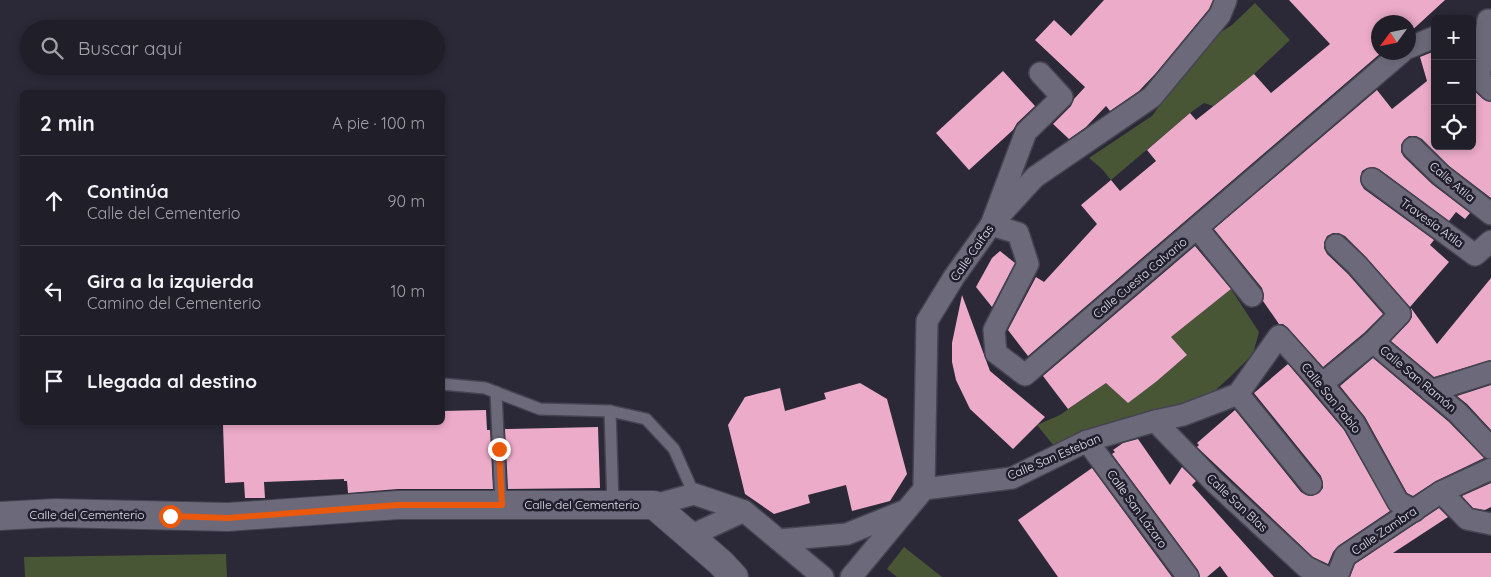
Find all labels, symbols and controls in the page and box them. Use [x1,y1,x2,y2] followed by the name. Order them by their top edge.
[1371,15,1416,60] north arrow
[1431,15,1476,150] map controls
[1431,15,1476,60] button: +
[20,20,445,75] search box
[38,34,66,62] icon: search
[78,36,182,60] text: Buscar aquí
[1431,60,1476,105] button: −
[1431,105,1476,150] button: locate
[40,110,95,136] text: 2 min
[332,113,425,133] text: A pie · 100 m
[1426,158,1478,205] street label: Calle Atila
[87,179,169,203] text: Continúa
[40,187,68,215] icon: ahead
[388,191,425,211] text: 90 m
[1398,195,1467,251] street label: Travesía Atila
[87,203,241,223] text: Calle del Cementerio
[947,221,997,284] street label: Calle Caifas
[1090,234,1190,321] street label: Calle Cuesta Calvario
[87,269,254,293] text: Gira a la izquierda
[40,277,68,305] icon: left
[391,281,425,301] text: 10 m
[87,293,261,313] text: Camino del Cementerio
[1377,342,1460,415] street label: Calle San Ramón
[1298,359,1364,436] street label: Calle San Pablo
[40,367,68,395] icon: arrive
[87,369,257,393] text: Llegada al destino
[1005,430,1103,483] street label: Calle San Esteban
[488,438,511,461] route end
[1104,467,1171,551] street label: Calle San Lázaro
[1204,470,1271,535] street label: Calle San Blas
[524,497,640,512] street label: Calle del Cementerio
[1348,503,1419,558] street label: Calle Zambra
[159,505,182,528] route start
[29,507,145,522] street label: Calle del Cementerio

